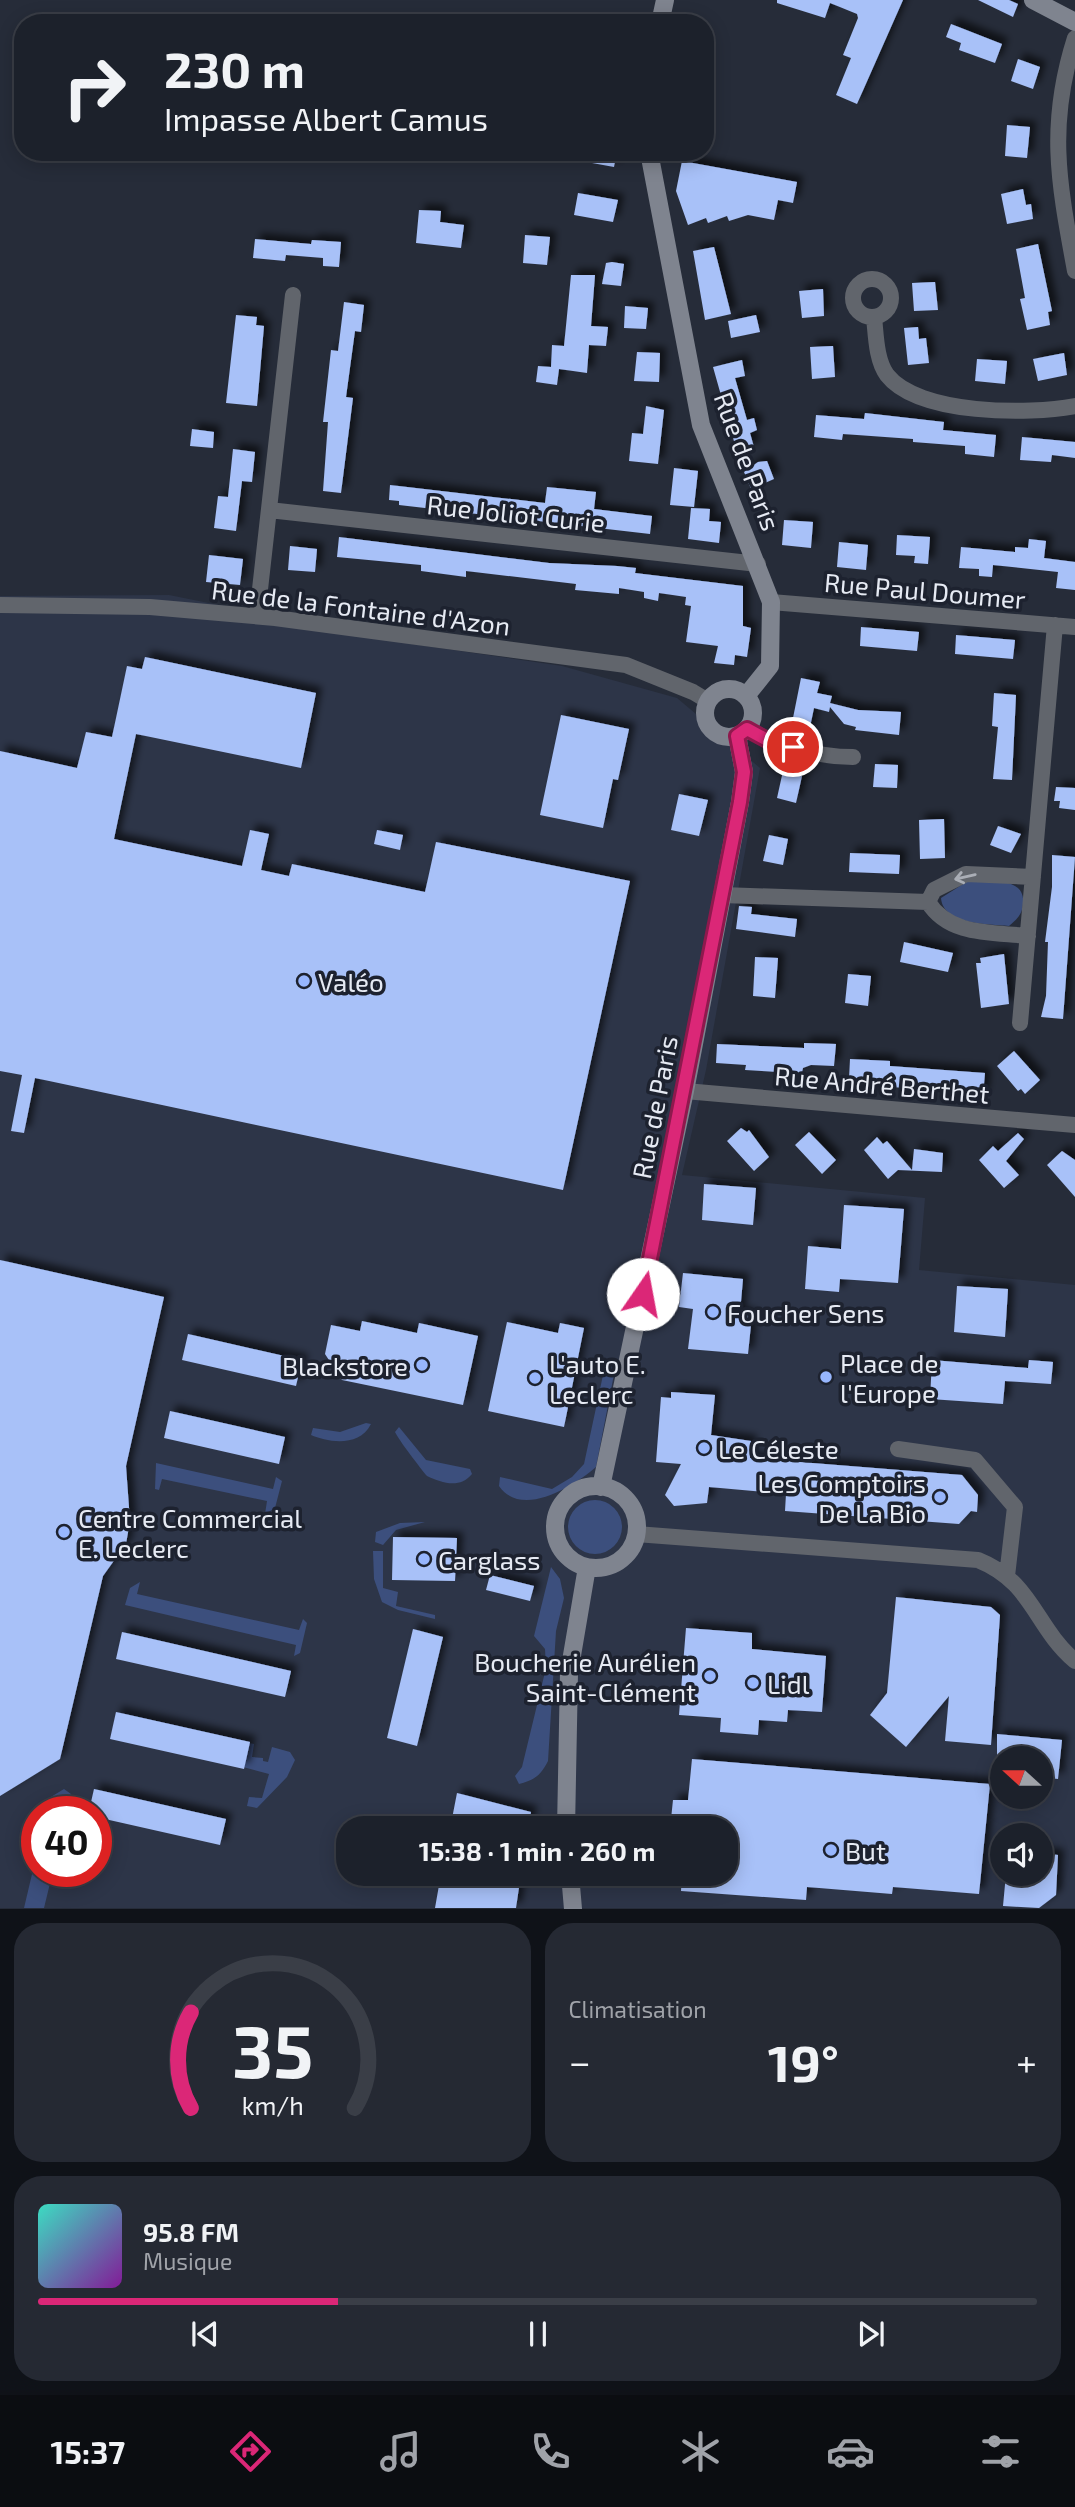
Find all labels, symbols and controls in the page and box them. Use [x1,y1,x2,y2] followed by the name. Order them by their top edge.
[164,39,305,98] text: 230 m
[49,42,140,133] icon: right
[164,99,488,137] text: Impasse Albert Camus
[709,388,787,534] street label: Rue de Paris
[425,488,607,538] street label: Rue Joliot Curie
[823,566,1027,614] street label: Rue Paul Doumer
[210,573,512,641] street label: Rue de la Fontaine d'Azon
[763,717,823,777] pin
[774,728,812,766] icon: arrive
[955,872,977,885] one-way arrow
[318,966,384,997] place label: Valéo
[296,973,312,989] marker: Valéo
[625,1033,683,1181] street label: Rue de Paris
[773,1059,991,1109] street label: Rue André Berthet
[606,1257,680,1331] position arrow
[727,1297,885,1328] place label: Foucher Sens
[705,1304,721,1320] marker: Foucher Sens
[840,1347,938,1408] place label: Place de l'Europe
[549,1348,646,1409] place label: L'auto E. Leclerc
[282,1350,408,1381] place label: Blackstore
[414,1357,430,1373] marker: Blackstore
[818,1369,834,1385] marker: Place de l'Europe
[527,1370,543,1386] marker: L'auto E. Leclerc
[718,1433,839,1464] place label: Le Céleste
[696,1440,712,1456] marker: Le Céleste
[758,1467,926,1528] place label: Les Comptoirs De La Bio
[932,1489,948,1505] marker: Les Comptoirs De La Bio
[78,1502,302,1563] place label: Centre Commercial E. Leclerc
[56,1524,72,1540] marker: Centre Commercial E. Leclerc
[438,1544,540,1575] place label: Carglass
[416,1551,432,1567] marker: Carglass
[474,1646,696,1707] place label: Boucherie Aurélien Saint-Clément
[702,1668,718,1684] marker: Boucherie Aurélien Saint-Clément
[767,1668,810,1699] place label: Lidl
[745,1675,761,1691] marker: Lidl
[990,1746,1054,1810] north arrow
[990,1746,1053,1886] map controls
[21,1796,112,1887] speed limit sign: 40
[990,1823,1053,1886] button: sound
[419,1835,655,1866] text: 15:38 · 1 min · 260 m
[845,1835,886,1866] place label: But
[823,1842,839,1858] marker: But
[569,1995,707,2023] text: Climatisation
[232,2006,313,2094] text: 35
[768,2030,839,2092] text: 19°
[569,2038,591,2084] text: −
[1016,2038,1037,2084] text: +
[241,2090,303,2120] text: km/h
[143,2216,239,2247] text: 95.8 FM
[143,2247,232,2275] text: Musique
[186,2315,224,2353] icon: previous
[519,2315,557,2353] icon: pause
[852,2315,890,2353] icon: next
[226,2427,275,2476] icon: directions
[376,2427,425,2476] icon: music
[526,2427,575,2476] icon: phone
[676,2427,725,2476] icon: climate
[826,2427,875,2476] icon: car
[976,2427,1025,2476] icon: filters
[50,2432,125,2470] text: 15:37

